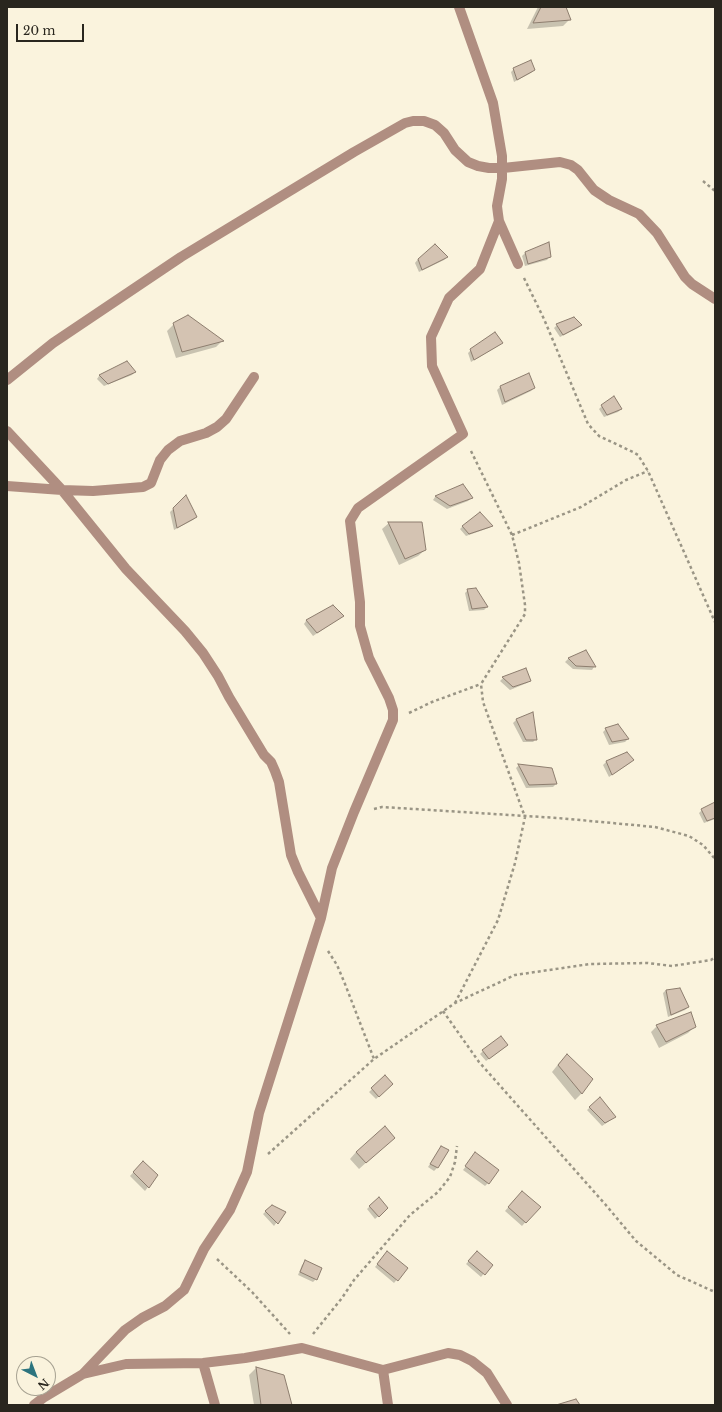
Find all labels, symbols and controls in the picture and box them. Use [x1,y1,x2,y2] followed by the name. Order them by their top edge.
[18,16,86,42] scale bar
[23,23,55,38] text: 20 m
[16,1356,56,1396] north arrow
[35,1376,52,1393] text: N

